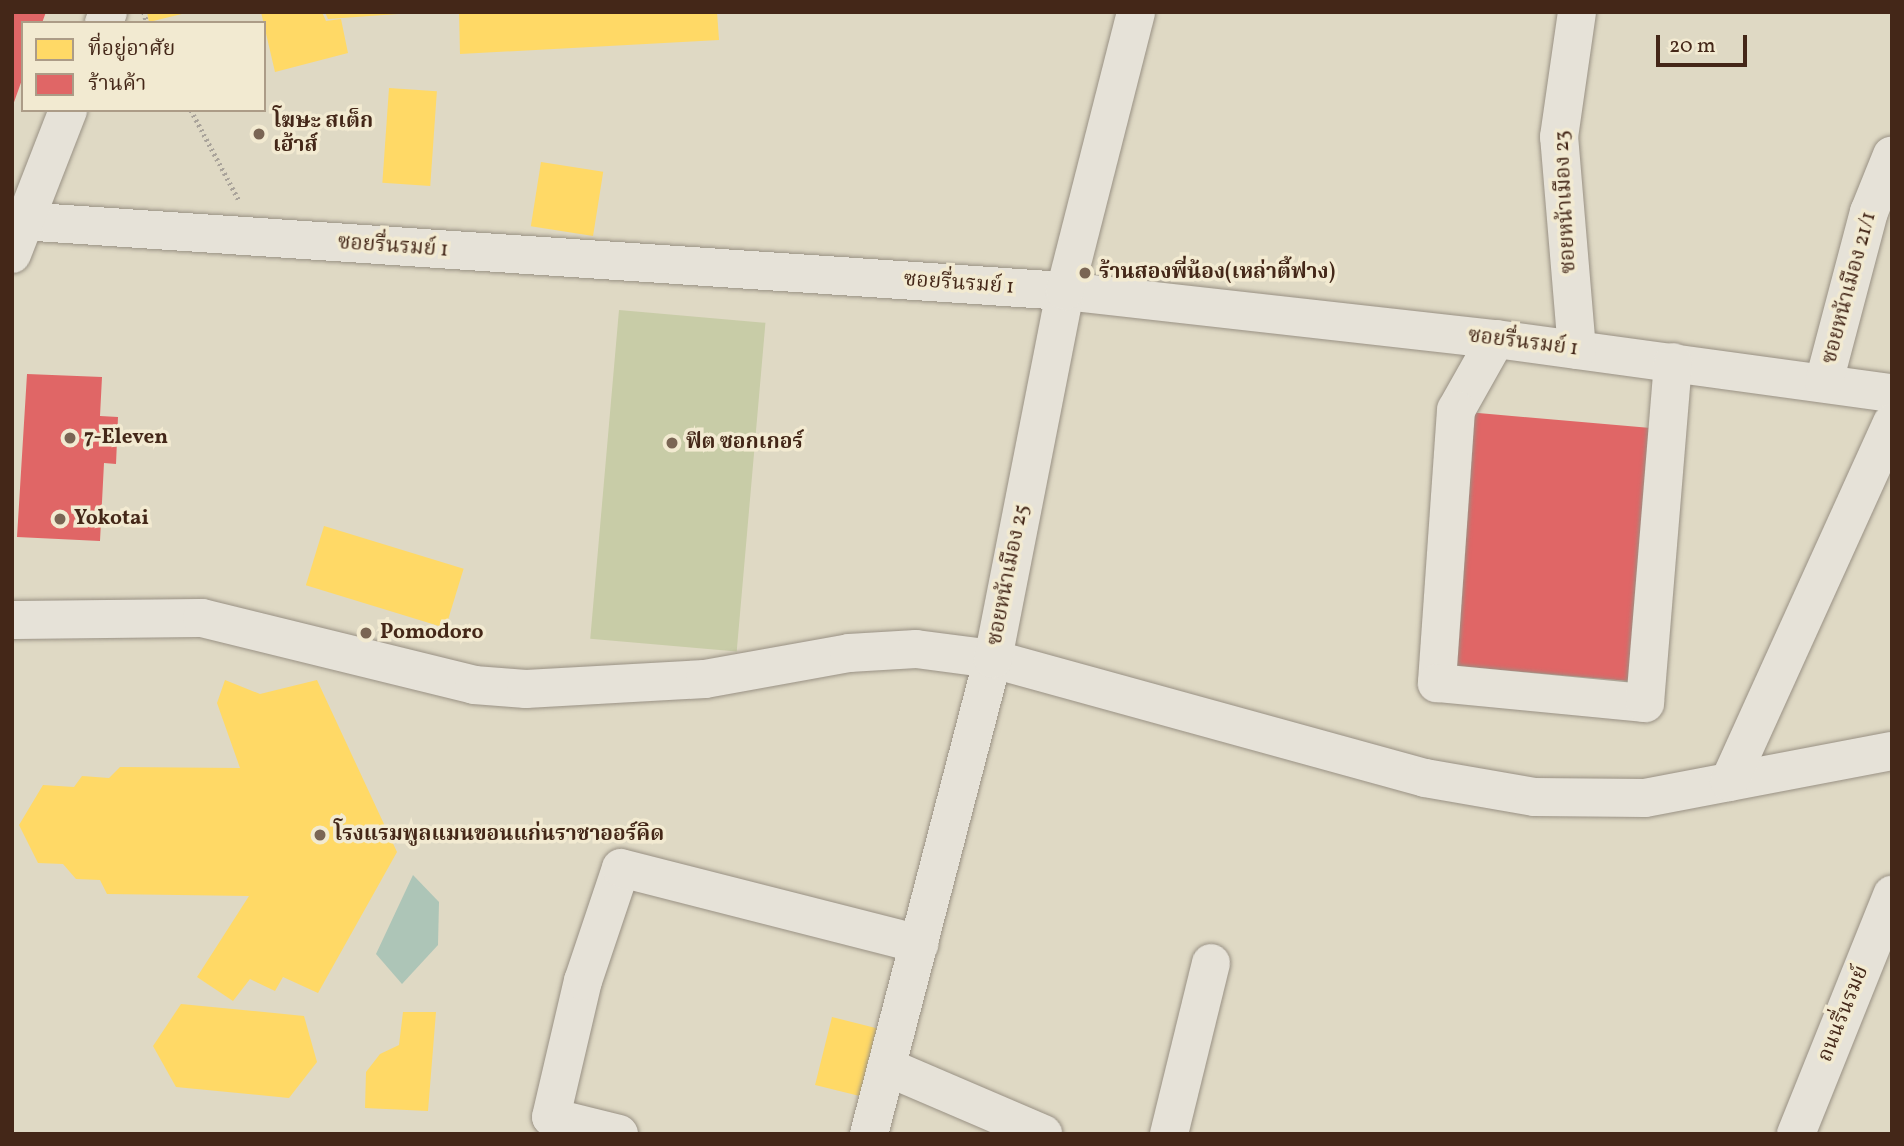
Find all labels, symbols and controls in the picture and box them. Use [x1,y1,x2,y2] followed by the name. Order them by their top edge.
[21,21,266,112] legend
[1659,21,1750,65] scale bar
[1669,32,1715,61] text: 20 m
[88,35,175,64] text: ที่อยู่อาศัย
[88,70,146,99] text: ร้านค้า
[273,109,373,159] place label: โฆษะ สเต็ก เฮ้าส์
[251,126,267,142] marker: โฆษะ สเต็ก เฮ้าส์
[1550,130,1582,274] street label: ซอยหน้าเมือง 23
[1818,209,1882,367] street label: ซอยหน้าเมือง 21/1
[337,231,449,263] street label: ซอยรื่นรมย์ 1
[1099,260,1335,286] place label: ร้านสองพี่น้อง(เหล่าตี้ฟาง)
[1077,265,1093,281] marker: ร้านสองพี่น้อง(เหล่าตี้ฟาง)
[903,268,1015,300] street label: ซอยรื่นรมย์ 1
[1466,324,1580,362] street label: ซอยรื่นรมย์ 1
[84,425,168,451] place label: 7-Eleven
[62,430,78,446] marker: 7-Eleven
[686,430,803,456] place label: ฟิต ซอกเกอร์
[664,435,680,451] marker: ฟิต ซอกเกอร์
[983,502,1035,648] street label: ซอยหน้าเมือง 25
[74,506,149,532] place label: Yokotai
[52,511,68,527] marker: Yokotai
[380,620,484,646] place label: Pomodoro
[358,625,374,641] marker: Pomodoro
[334,822,664,848] place label: โรงแรมพูลแมนขอนแก่นราชาออร์คิด
[312,827,328,843] marker: โรงแรมพูลแมนขอนแก่นราชาออร์คิด
[1813,962,1875,1066] street label: ถนนรื่นรมย์

